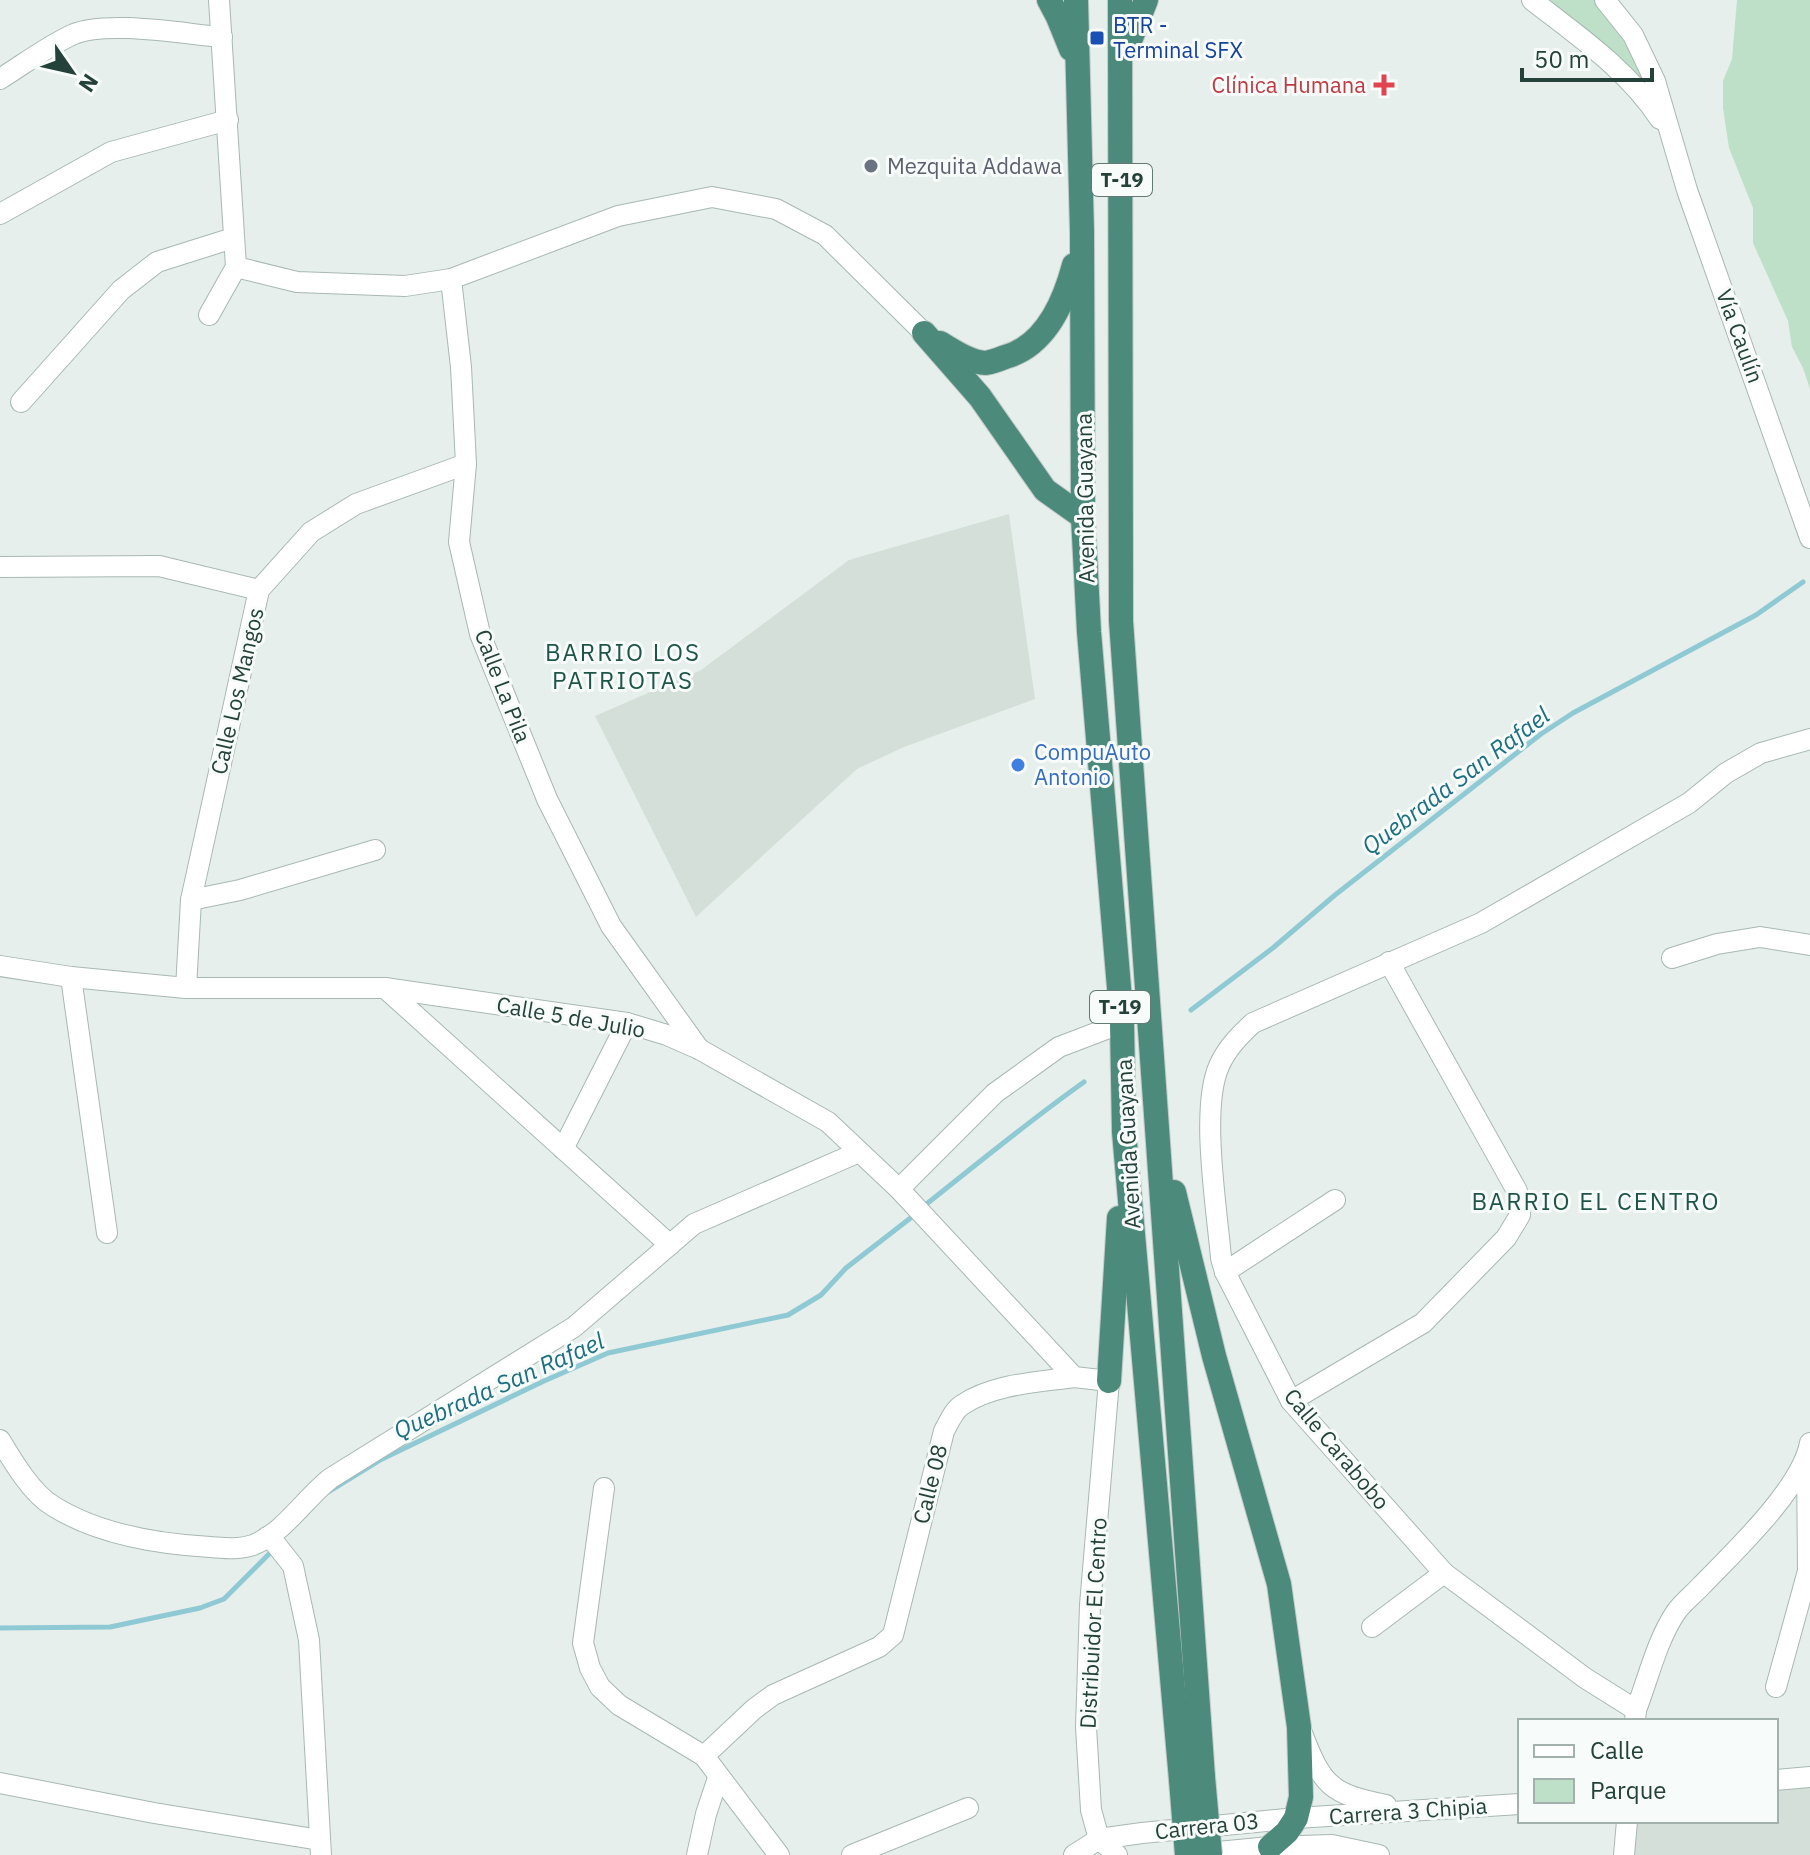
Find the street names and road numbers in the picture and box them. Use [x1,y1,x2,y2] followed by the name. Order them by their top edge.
[1092,164,1152,196] road number: T-19
[1710,285,1771,387] street label: Vía Caulín
[1069,412,1100,583] street label: Avenida Guayana
[203,605,270,777] street label: Calle Los Mangos
[469,625,538,747] street label: Calle La Pila
[494,989,648,1044] street label: Calle 5 de Julio
[1090,991,1150,1023] road number: T-19
[1109,1058,1146,1230] street label: Avenida Guayana
[1278,1382,1397,1515] street label: Calle Carabobo
[906,1441,953,1527] street label: Calle 08
[1072,1517,1113,1729] street label: Distribuidor El Centro
[1328,1790,1488,1830] street label: Carrera 3 Chipia
[1153,1806,1261,1845] street label: Carrera 03

